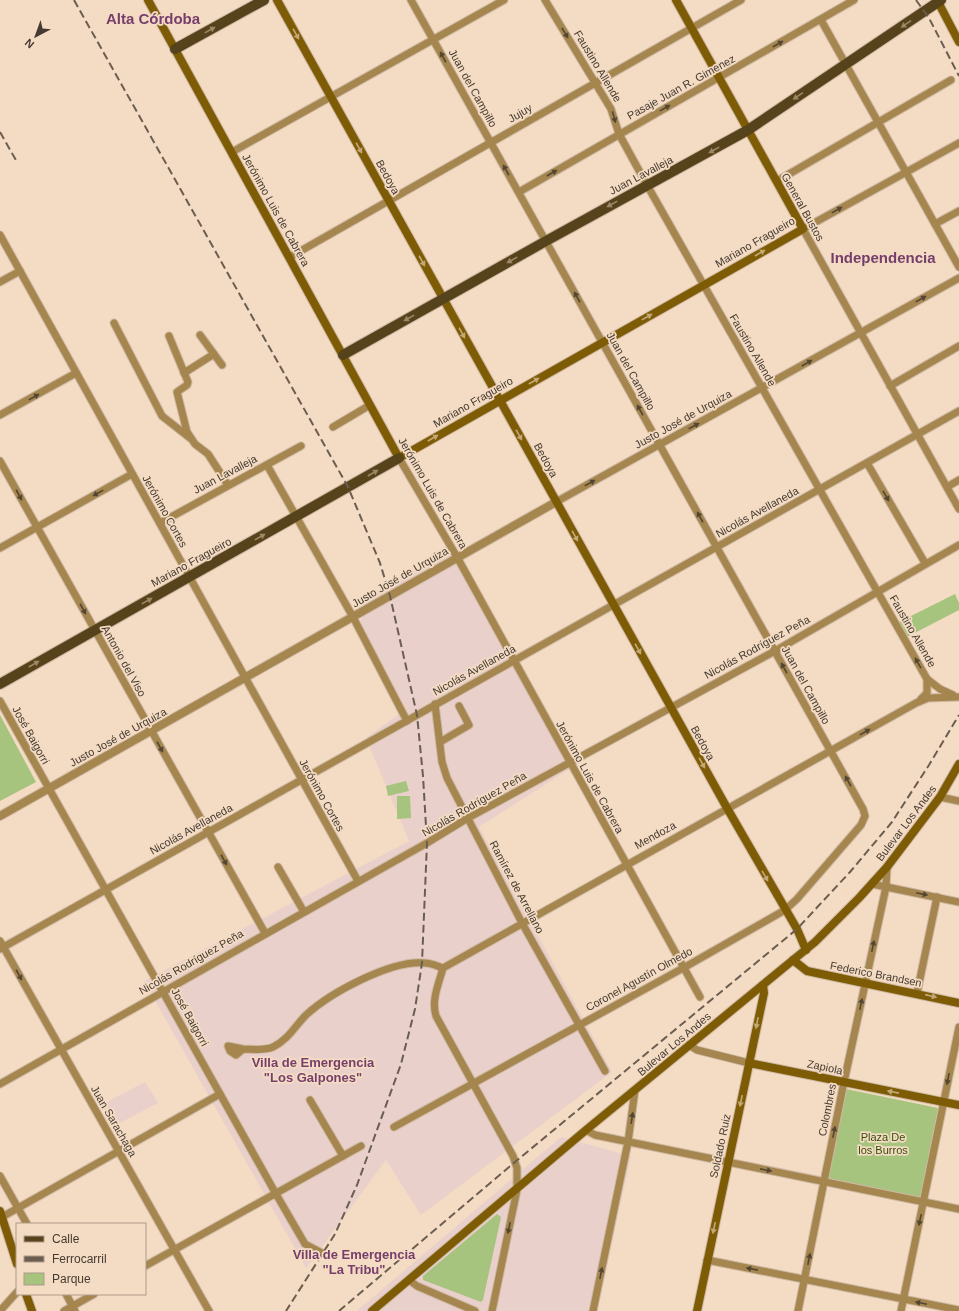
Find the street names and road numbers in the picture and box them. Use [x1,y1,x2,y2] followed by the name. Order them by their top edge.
[572,28,624,104] street label: Faustino Allende
[447,47,499,129] street label: Juan del Campillo
[625,52,737,122] street label: Pasaje Juan R. Gimenez
[506,101,535,125] street label: Jujuy
[240,152,312,269] street label: Jerónimo Luis de Cabrera
[607,153,676,197] street label: Juan Lavalleja
[374,158,403,197] street label: Bedoya
[779,171,827,243] street label: General Bustos
[713,214,797,270] street label: Mariano Fragueiro
[727,312,779,388] street label: Faustino Allende
[605,330,657,412] street label: Juan del Campillo
[431,374,515,430] street label: Mariano Fragueiro
[632,387,734,451] street label: Justo José de Urquiza
[396,435,470,552] street label: Jerónimo Luis de Cabrera
[532,441,561,480] street label: Bedoya
[191,452,260,496] street label: Juan Lavalleja
[140,473,190,550] street label: Jerónimo Cortes
[714,484,801,540] street label: Nicolás Avellaneda
[149,535,233,589] street label: Mariano Fragueiro
[350,544,451,609] street label: Justo José de Urquiza
[887,593,939,669] street label: Faustino Allende
[702,613,813,681] street label: Nicolás Rodríguez Peña
[100,623,148,699] street label: Antonio del Viso
[431,642,518,698] street label: Nicolás Avellaneda
[780,644,832,726] street label: Juan del Campillo
[10,704,52,766] street label: José Baigorri
[67,705,169,769] street label: Justo José de Urquiza
[554,719,626,836] street label: Jerónimo Luis de Cabrera
[689,724,718,763] street label: Bedoya
[297,757,347,834] street label: Jerónimo Cortes
[420,769,529,839] street label: Nicolás Rodríguez Peña
[874,782,939,863] street label: Bulevar Los Andes
[148,801,235,857] street label: Nicolás Avellaneda
[632,818,678,851] street label: Mendoza
[487,839,547,935] street label: Ramírez de Arrellano
[137,927,246,997] street label: Nicolás Rodríguez Peña
[584,945,694,1013] street label: Coronel Agustín Olmedo
[829,959,923,989] street label: Federico Brandsen
[169,986,211,1048] street label: José Baigorri
[635,1010,713,1078] street label: Bulevar Los Andes
[806,1057,845,1077] street label: Zapiola
[816,1082,838,1137] street label: Colombres
[89,1083,140,1159] street label: Juan Sarachaga
[707,1113,733,1179] street label: Soldado Ruiz

